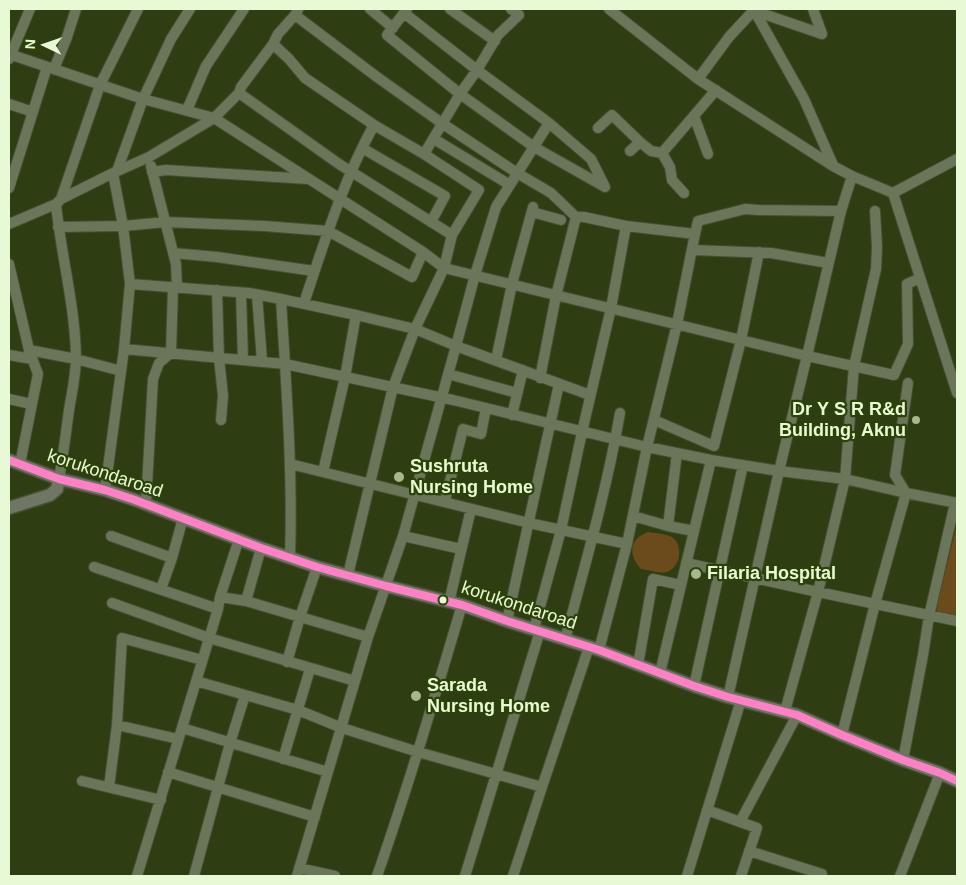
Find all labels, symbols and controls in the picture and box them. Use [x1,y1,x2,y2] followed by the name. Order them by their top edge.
[20,20,70,70] north arrow
[22,39,38,50] text: N
[779,399,906,442] place label: Dr Y S R R&d Building, Aknu
[910,414,922,426] marker: Dr Y S R R&d Building, Aknu
[45,445,165,503] street label: korukondaroad
[410,456,533,498] place label: Sushruta Nursing Home
[392,470,406,484] marker: Sushruta Nursing Home
[707,563,836,585] place label: Filaria Hospital
[689,567,703,581] marker: Filaria Hospital
[459,577,579,635] street label: korukondaroad
[438,595,448,605] unlabelled marker
[427,675,550,718] place label: Sarada Nursing Home
[409,689,423,703] marker: Sarada Nursing Home

